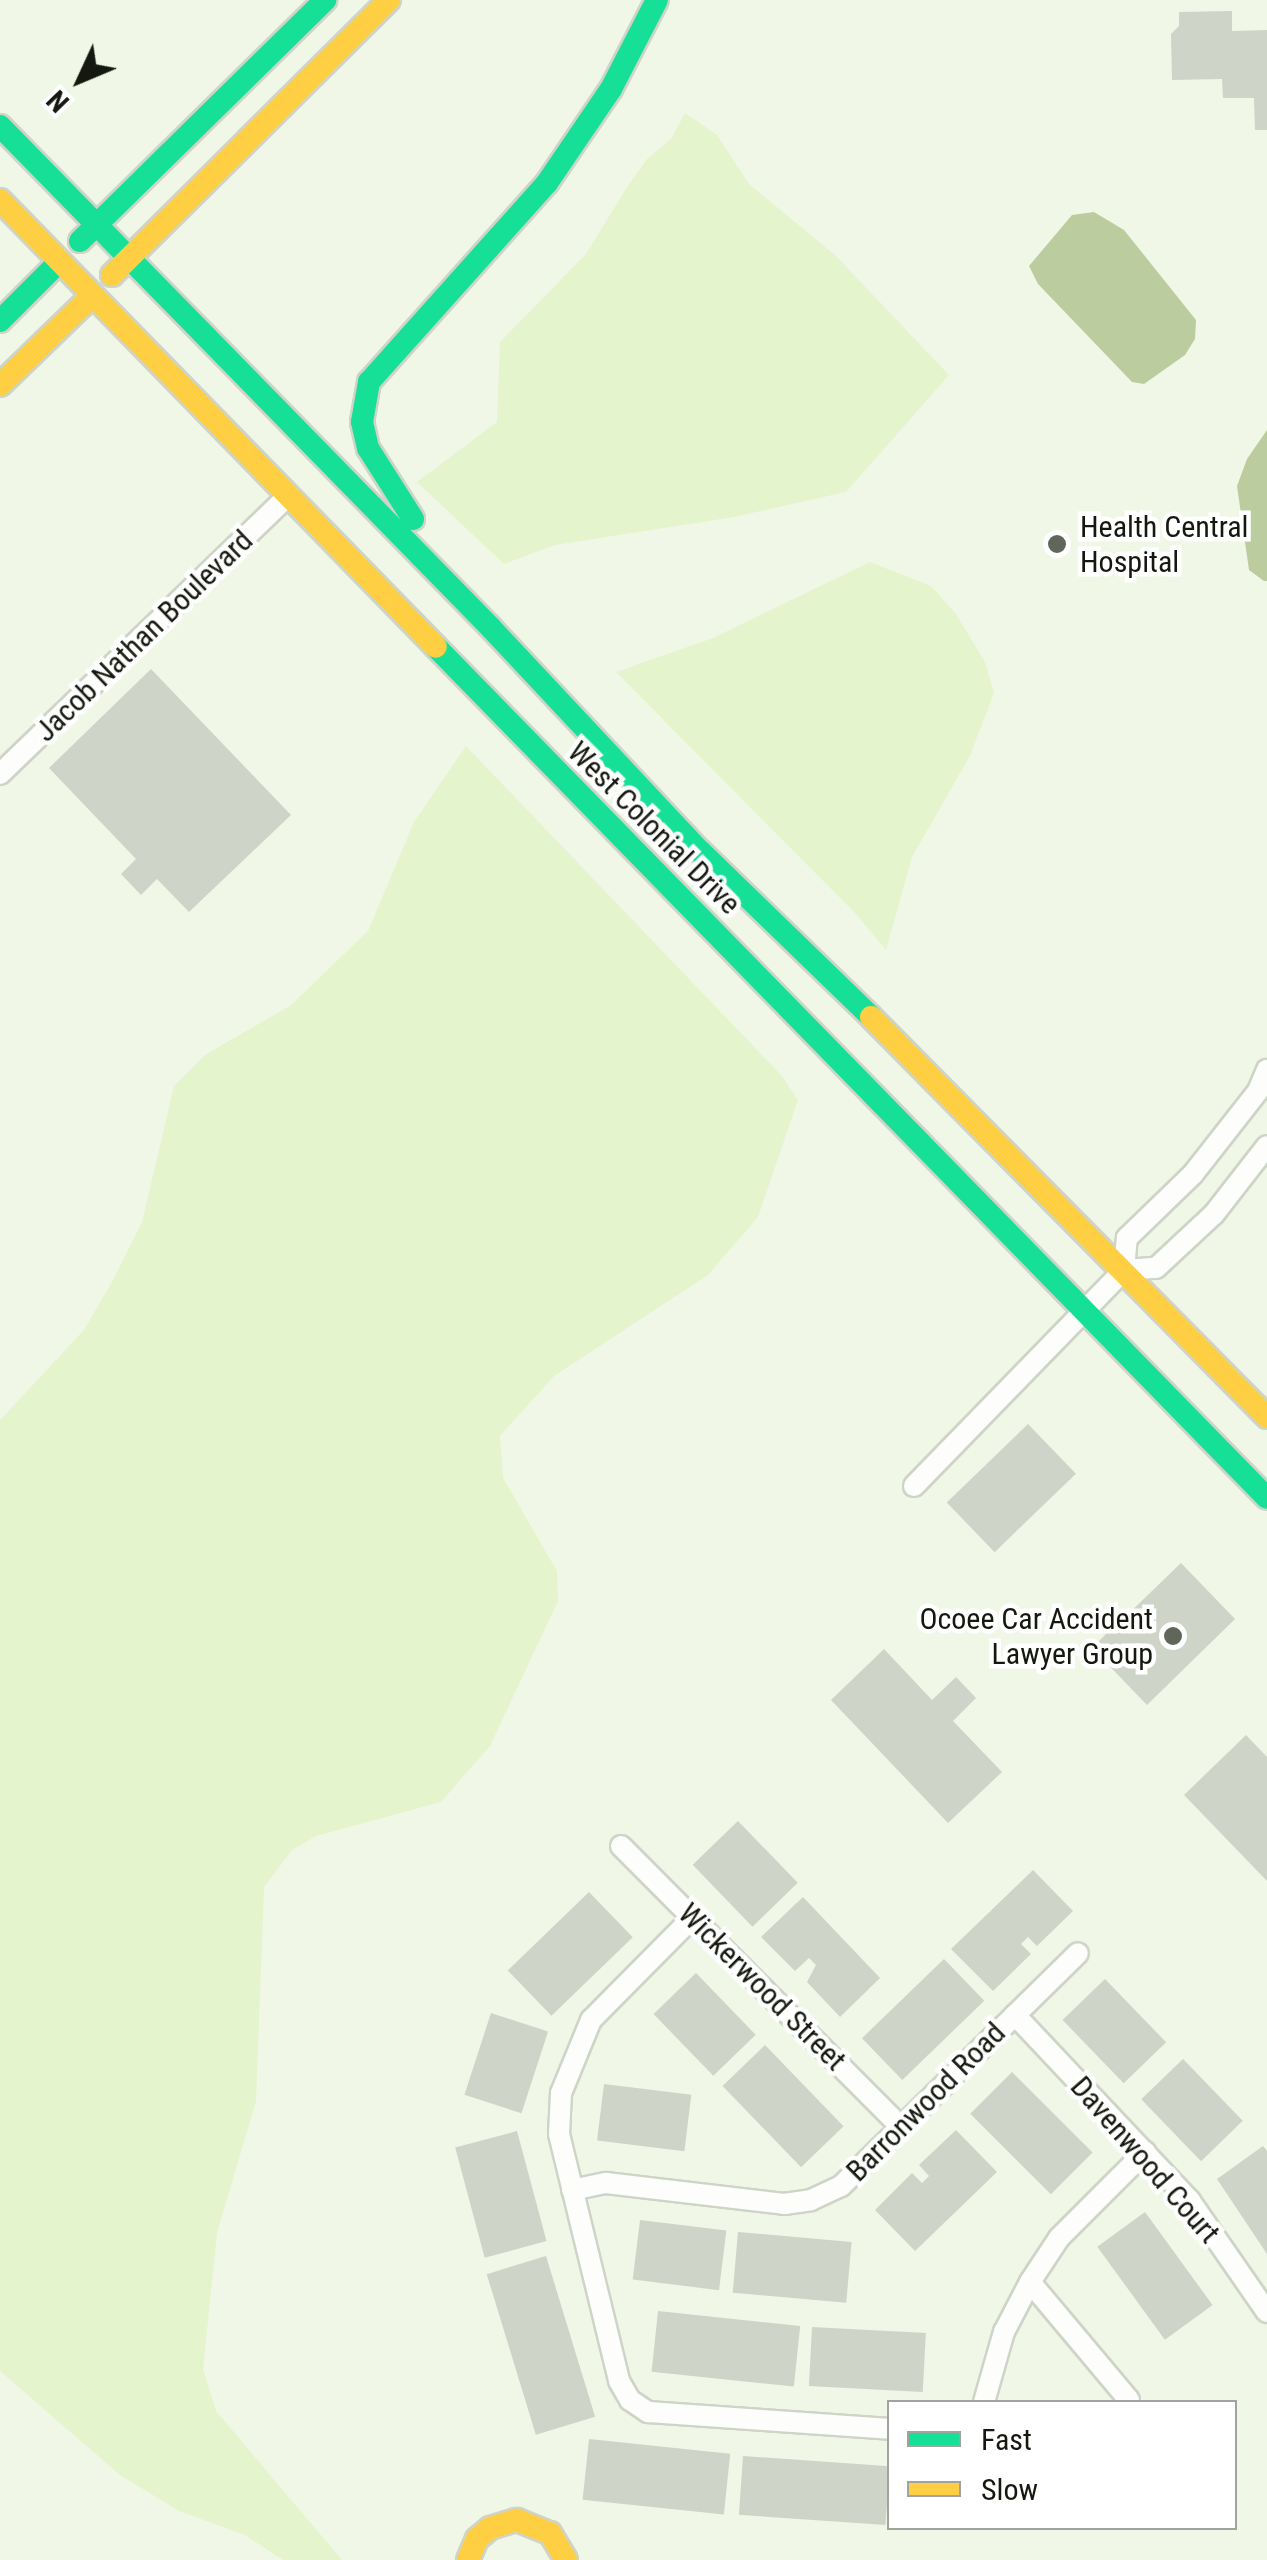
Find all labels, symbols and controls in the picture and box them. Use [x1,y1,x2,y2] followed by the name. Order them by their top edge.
[30,30,130,130] north arrow
[40,84,76,119] text: N
[1080,509,1248,580] place label: Health Central Hospital
[28,523,260,749] street label: Jacob Nathan Boulevard
[1044,531,1070,557] marker: Health Central Hospital
[560,734,748,922] street label: West Colonial Drive
[919,1601,1153,1672] place label: Ocoee Car Accident Lawyer Group
[1162,1625,1184,1647] marker: Ocoee Car Accident Lawyer Group
[671,1896,853,2078] street label: Wickerwood Street
[839,2015,1013,2189] street label: Barronwood Road
[1063,2069,1227,2251] street label: Davenwood Court
[887,2400,1237,2530] legend
[981,2422,1032,2457] text: Fast
[981,2472,1038,2507] text: Slow

